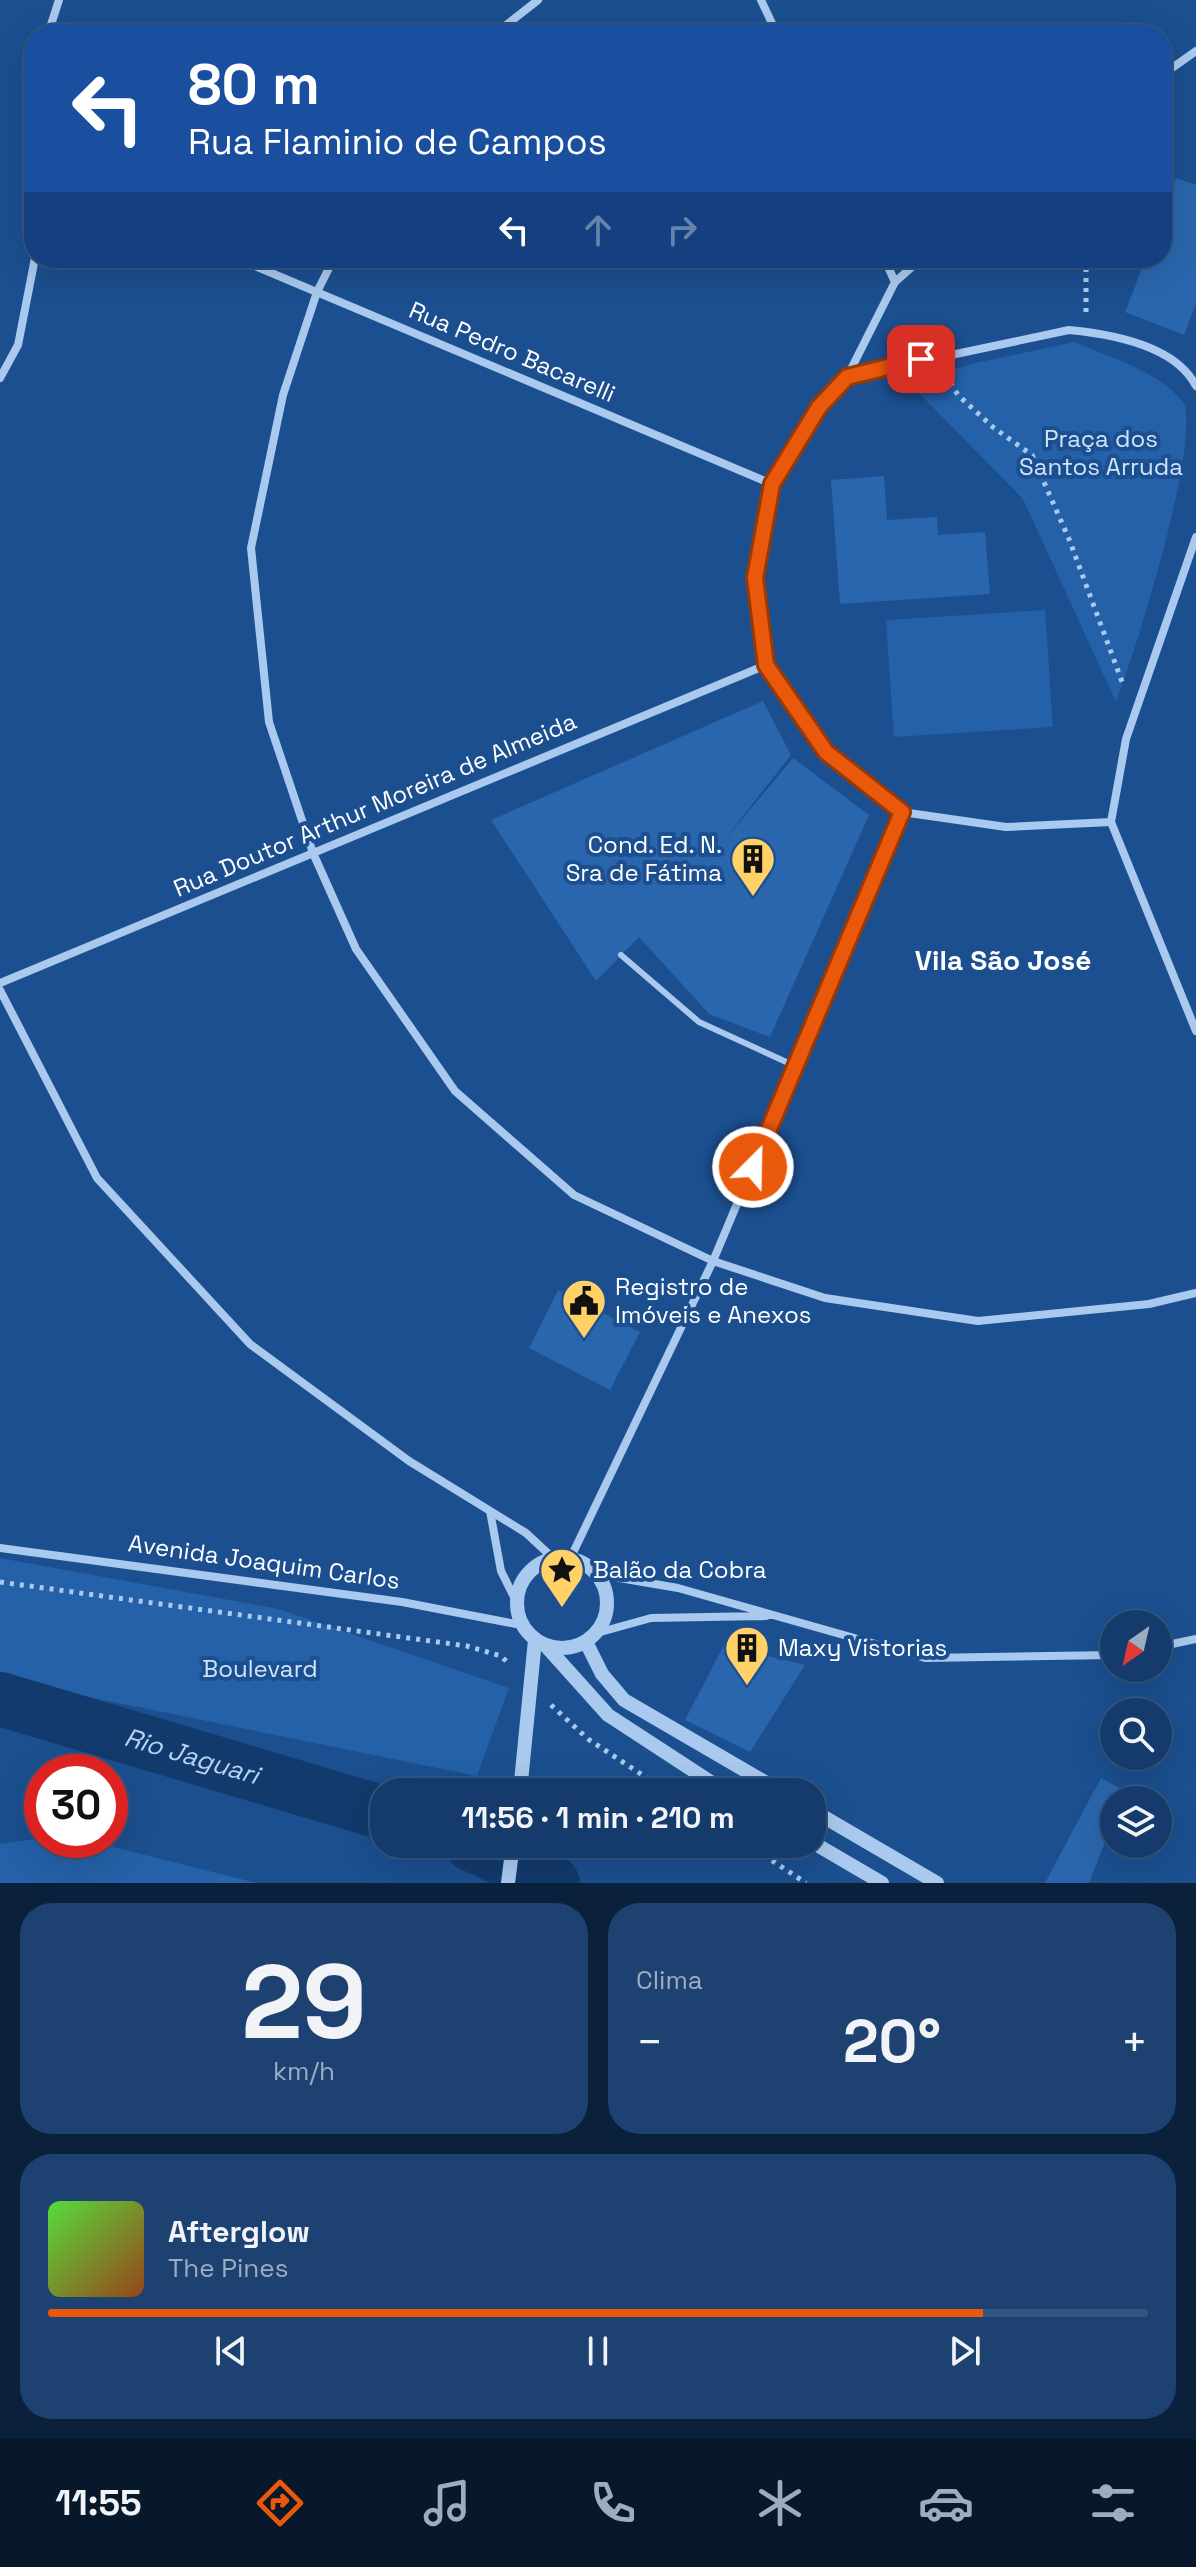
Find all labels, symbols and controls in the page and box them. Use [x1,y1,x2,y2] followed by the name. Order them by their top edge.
[188,49,320,120] text: 80 m
[56,56,160,160] icon: left
[188,119,607,165] text: Rua Flaminio de Campos
[492,208,536,252] icon: left
[576,208,620,252] icon: ahead
[660,208,704,252] icon: right
[404,294,620,409] street label: Rua Pedro Bacarelli
[887,325,955,393] pin
[899,337,943,381] icon: arrive
[1019,423,1183,482] park label: Praça dos Santos Arruda
[169,705,581,904] street label: Rua Doutor Arthur Moreira de Almeida
[566,829,722,888] place label: Cond. Ed. N. Sra de Fátima
[729,835,777,898] building icon: Cond. Ed. N. Sra de Fátima
[915,942,1091,978] district label: Vila São José
[711,1125,795,1209] position arrow
[615,1271,811,1330] place label: Registro de Imóveis e Anexos
[560,1277,608,1340] public building icon: Registro de Imóveis e Anexos
[126,1527,402,1596] street label: Avenida Joaquim Carlos
[538,1546,586,1609] place icon: Balão da Cobra
[593,1554,767,1585] place label: Balão da Cobra
[1100,1610,1172,1682] north arrow
[1100,1610,1172,1858] map controls
[723,1624,771,1687] building icon: Maxy Vistorias
[778,1632,947,1663] place label: Maxy Vistorias
[202,1653,318,1684] park label: Boulevard
[1100,1698,1172,1770] button: search
[120,1720,266,1793] water label: Rio Jaguari
[24,1754,128,1858] speed limit sign: 30
[1100,1786,1172,1858] button: layers
[461,1798,735,1837] text: 11:56 · 1 min · 210 m
[241,1936,367,2068] text: 29
[636,1963,703,1997] text: Clima
[843,2003,941,2080] text: 20°
[636,2014,663,2070] text: −
[1121,2014,1148,2070] text: +
[273,2054,335,2088] text: km/h
[168,2212,310,2251] text: Afterglow
[168,2251,288,2285] text: The Pines
[209,2329,253,2373] icon: previous
[576,2329,620,2373] icon: pause
[943,2329,987,2373] icon: next
[252,2475,308,2531] icon: directions
[419,2475,475,2531] icon: music
[585,2475,641,2531] icon: phone
[752,2475,808,2531] icon: climate
[918,2475,974,2531] icon: car
[1085,2475,1141,2531] icon: filters
[55,2480,142,2526] text: 11:55

